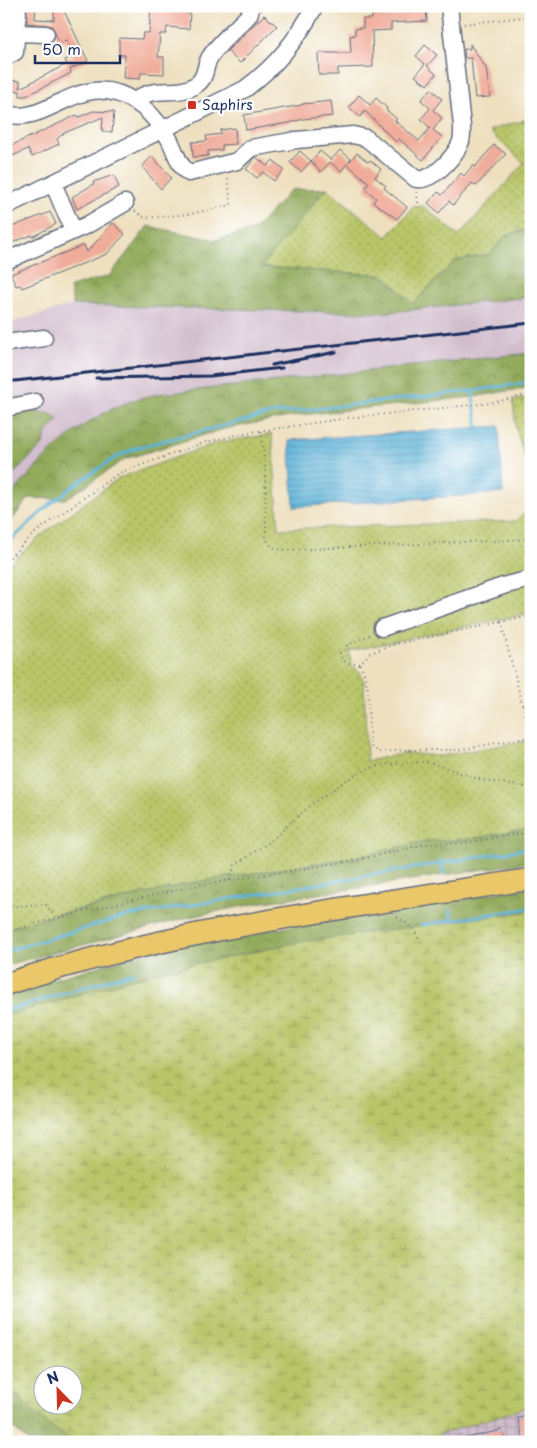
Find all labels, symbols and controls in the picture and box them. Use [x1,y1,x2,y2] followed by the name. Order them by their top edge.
[35,32,120,64] scale bar
[42,37,81,60] text: 50 m
[202,94,253,115] place label: Saphirs
[186,99,198,111] marker: Saphirs
[32,1366,82,1416] north arrow
[44,1366,62,1389] text: N

